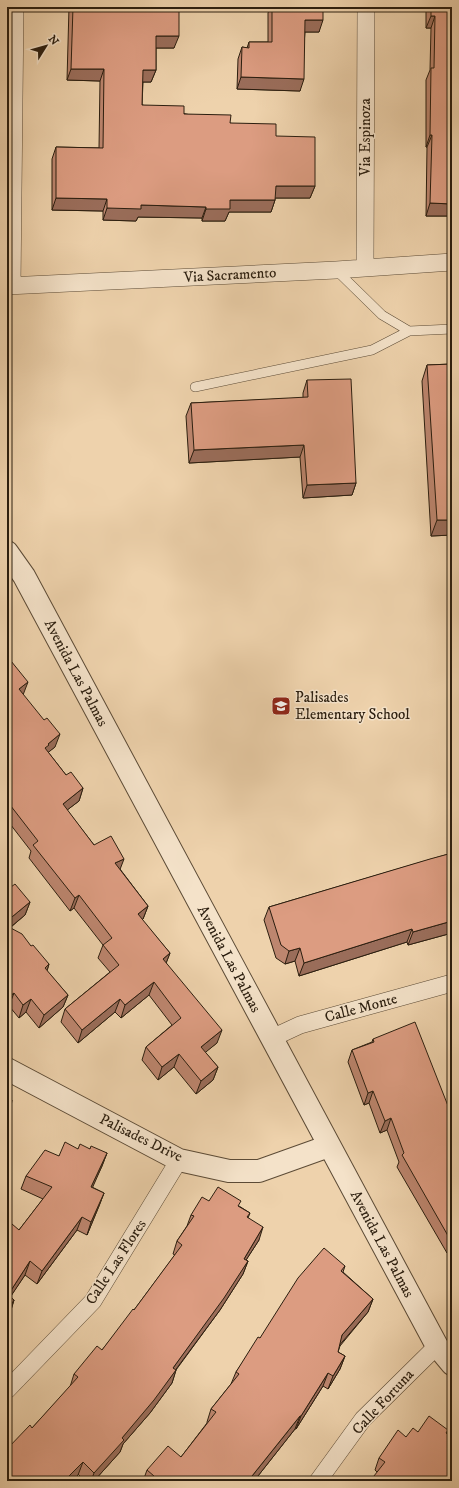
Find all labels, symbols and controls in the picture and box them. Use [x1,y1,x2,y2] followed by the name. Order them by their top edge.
[26,26,66,66] north arrow
[45,33,61,48] text: N
[356,97,375,177] street label: Via Espinoza
[182,263,277,287] street label: Via Sacramento
[40,616,112,730] street label: Avenida Las Palmas
[295,688,410,724] place label: Palisades Elementary School
[270,695,292,717] school or university icon: Palisades Elementary School
[193,902,265,1016] street label: Avenida Las Palmas
[323,989,399,1027] street label: Calle Monte
[96,1110,186,1166] street label: Palisades Drive
[346,1187,418,1301] street label: Avenida Las Palmas
[81,1216,151,1308] street label: Calle Las Flores
[348,1365,419,1439] street label: Calle Fortuna

